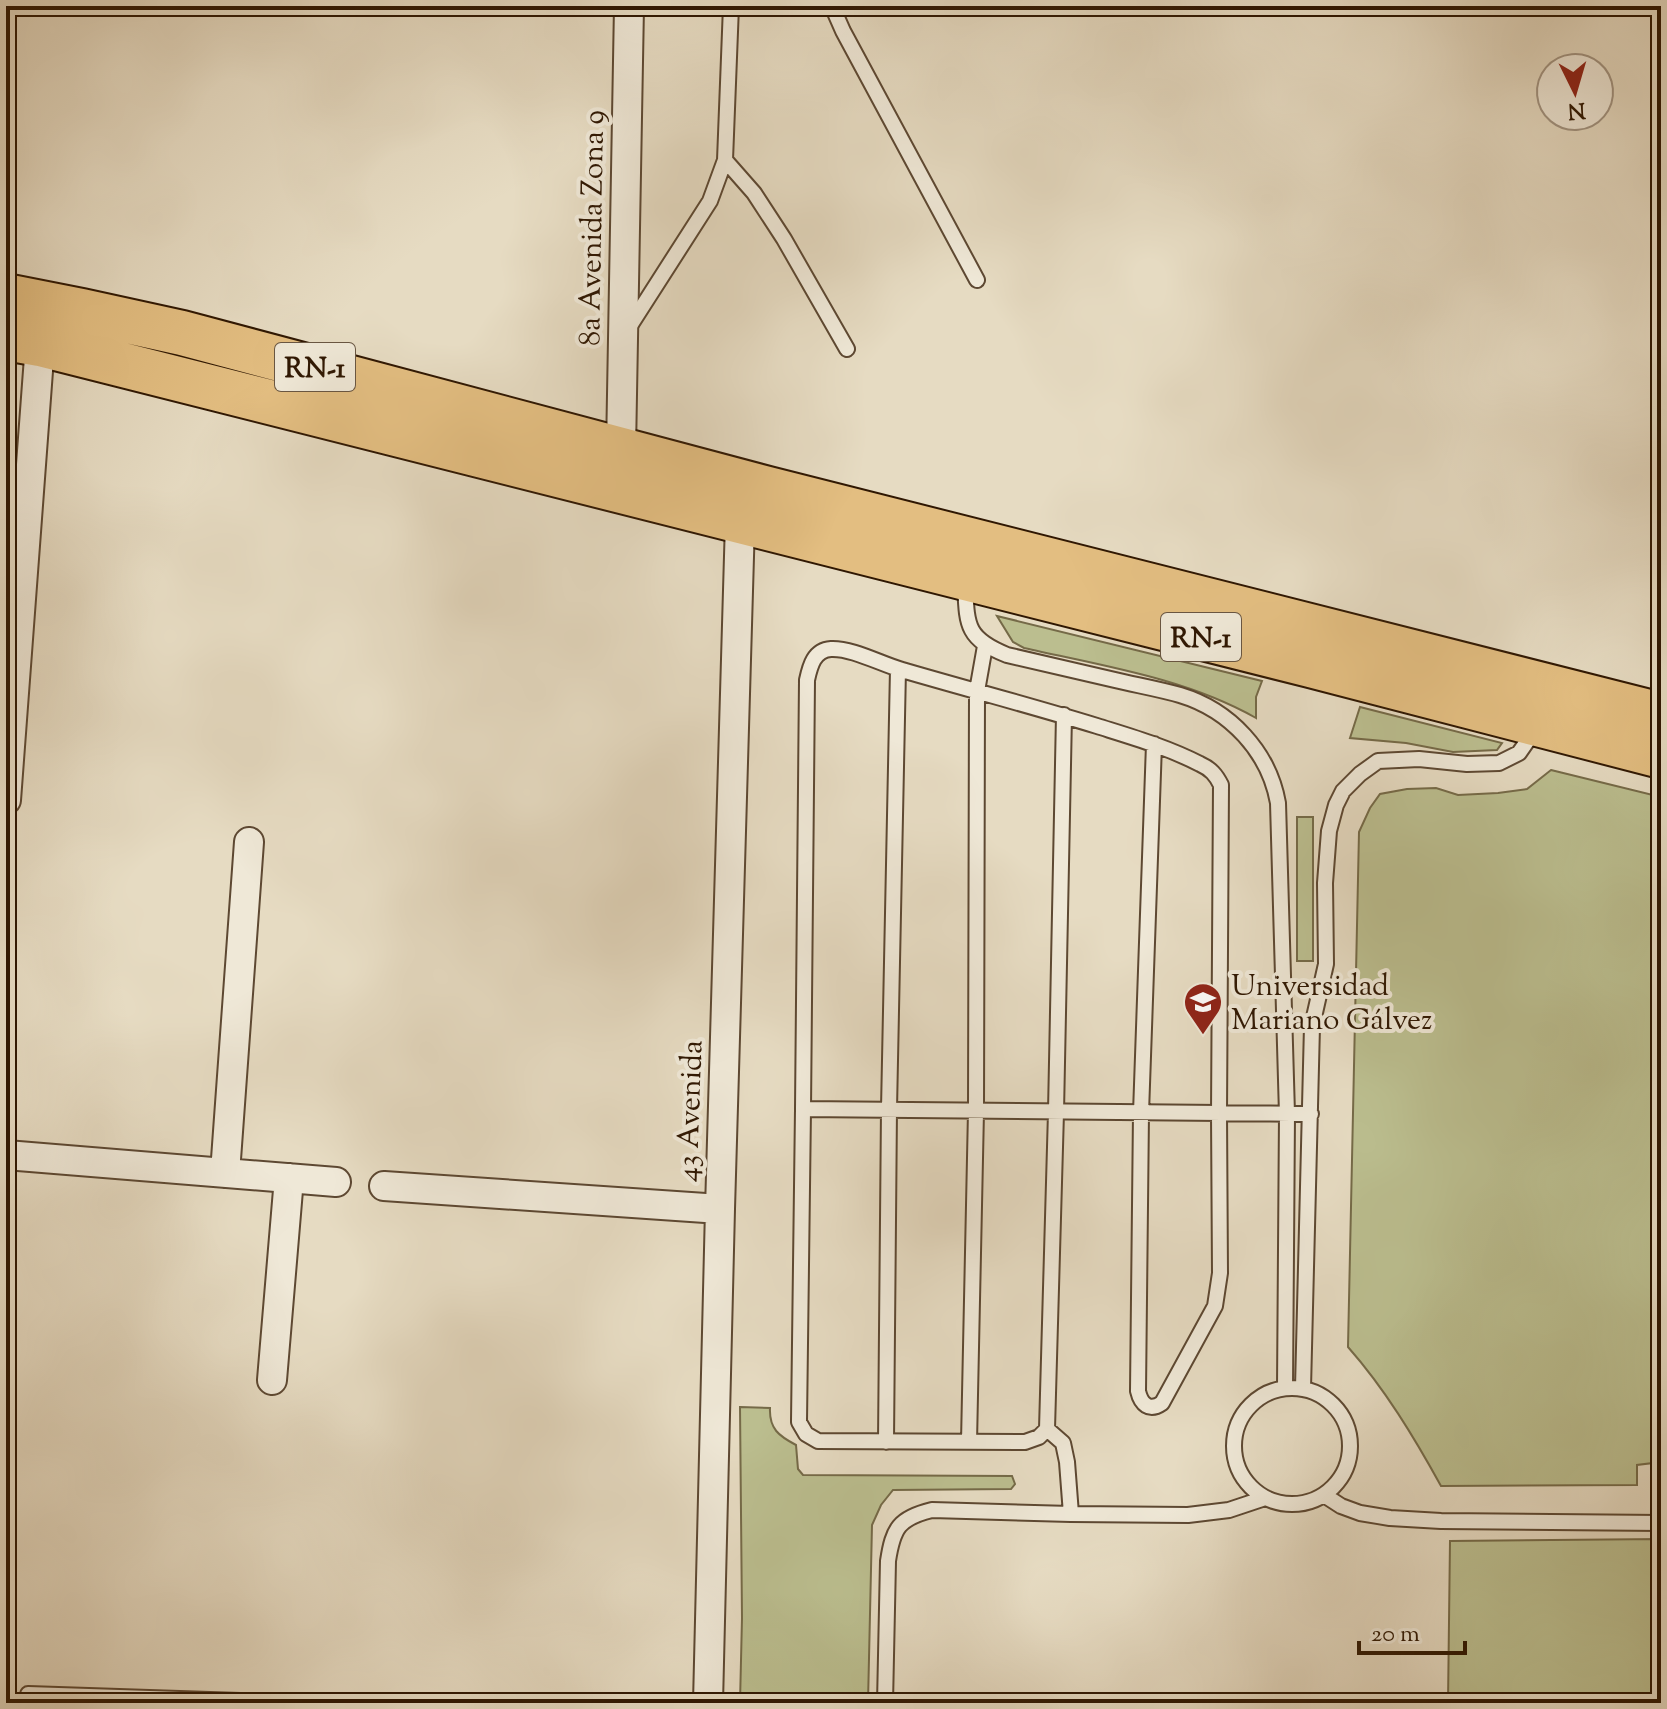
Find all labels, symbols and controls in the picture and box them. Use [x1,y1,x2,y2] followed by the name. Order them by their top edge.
[1535,52,1615,132] north arrow
[1566,92,1587,126] text: N
[570,110,617,346] street label: 8a Avenida Zona 9
[275,343,355,391] road number: RN-1
[1161,613,1241,661] road number: RN-1
[1231,966,1432,1043] place label: Universidad Mariano Gálvez
[1182,981,1224,1036] school or university icon: Universidad Mariano Gálvez
[668,1039,715,1183] street label: 43 Avenida
[1359,1605,1465,1655] scale bar
[1371,1618,1420,1652] text: 20 m

